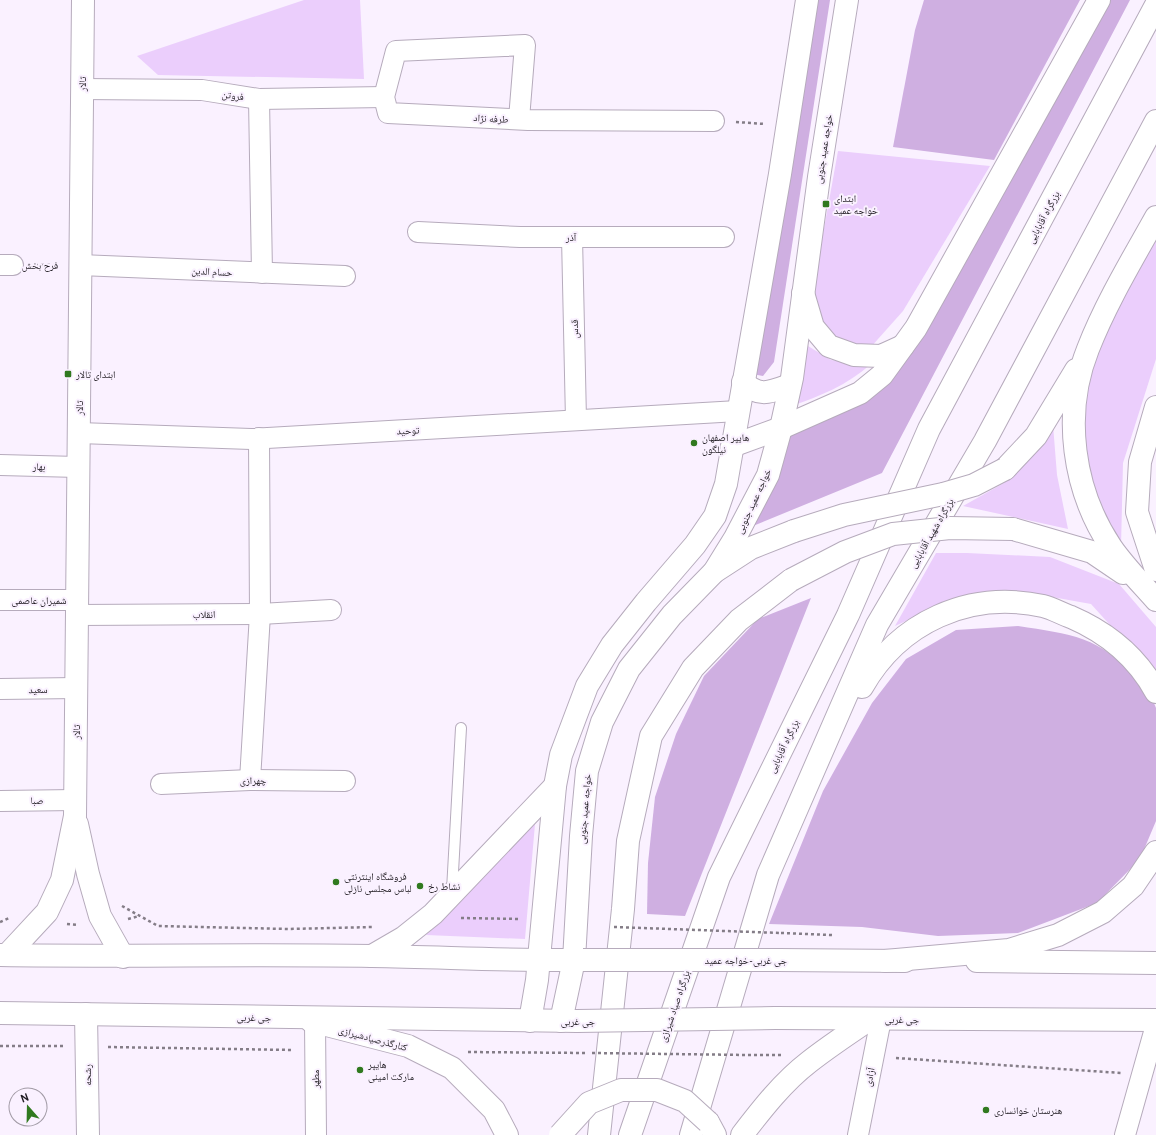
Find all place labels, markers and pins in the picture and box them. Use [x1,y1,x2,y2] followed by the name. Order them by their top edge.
[834,193,879,218] place label: ابتدای خواجه عمید
[821,199,831,209] marker: ابتدای خواجه عمید
[63,369,73,379] marker: ابتدای تالار
[75,369,115,382] place label: ابتدای تالار
[702,432,749,457] place label: هایپر اصفهان نیلگون
[689,438,699,448] marker: هایپر اصفهان نیلگون
[344,871,412,896] place label: فروشگاه اینترنتی لباس مجلسی نازلی
[331,877,341,887] marker: فروشگاه اینترنتی لباس مجلسی نازلی
[415,881,425,891] marker: نشاط رخ
[428,881,460,894] place label: نشاط رخ
[367,1059,414,1084] place label: هایپر مارکت امینی
[355,1065,365,1075] marker: هایپر مارکت امینی
[981,1105,991,1115] marker: هنرستان خوانساری
[994,1105,1062,1118] place label: هنرستان خوانساری

